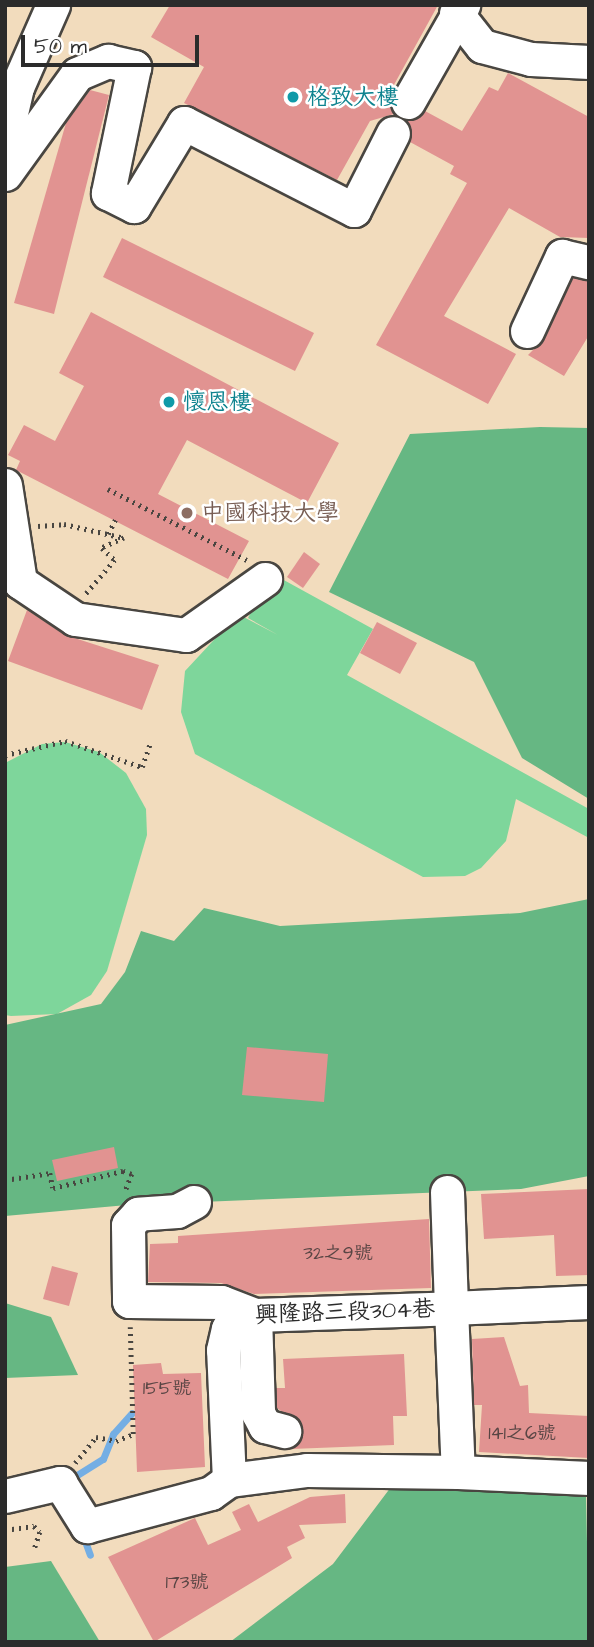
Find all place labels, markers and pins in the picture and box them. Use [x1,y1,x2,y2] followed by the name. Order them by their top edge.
[307,83,399,111] place label: 格致大樓
[285,89,301,105] marker: 格致大樓
[183,388,252,416] place label: 懷恩樓
[161,394,177,410] marker: 懷恩樓
[201,499,339,527] place label: 中國科技大學
[179,505,195,521] marker: 中國科技大學

